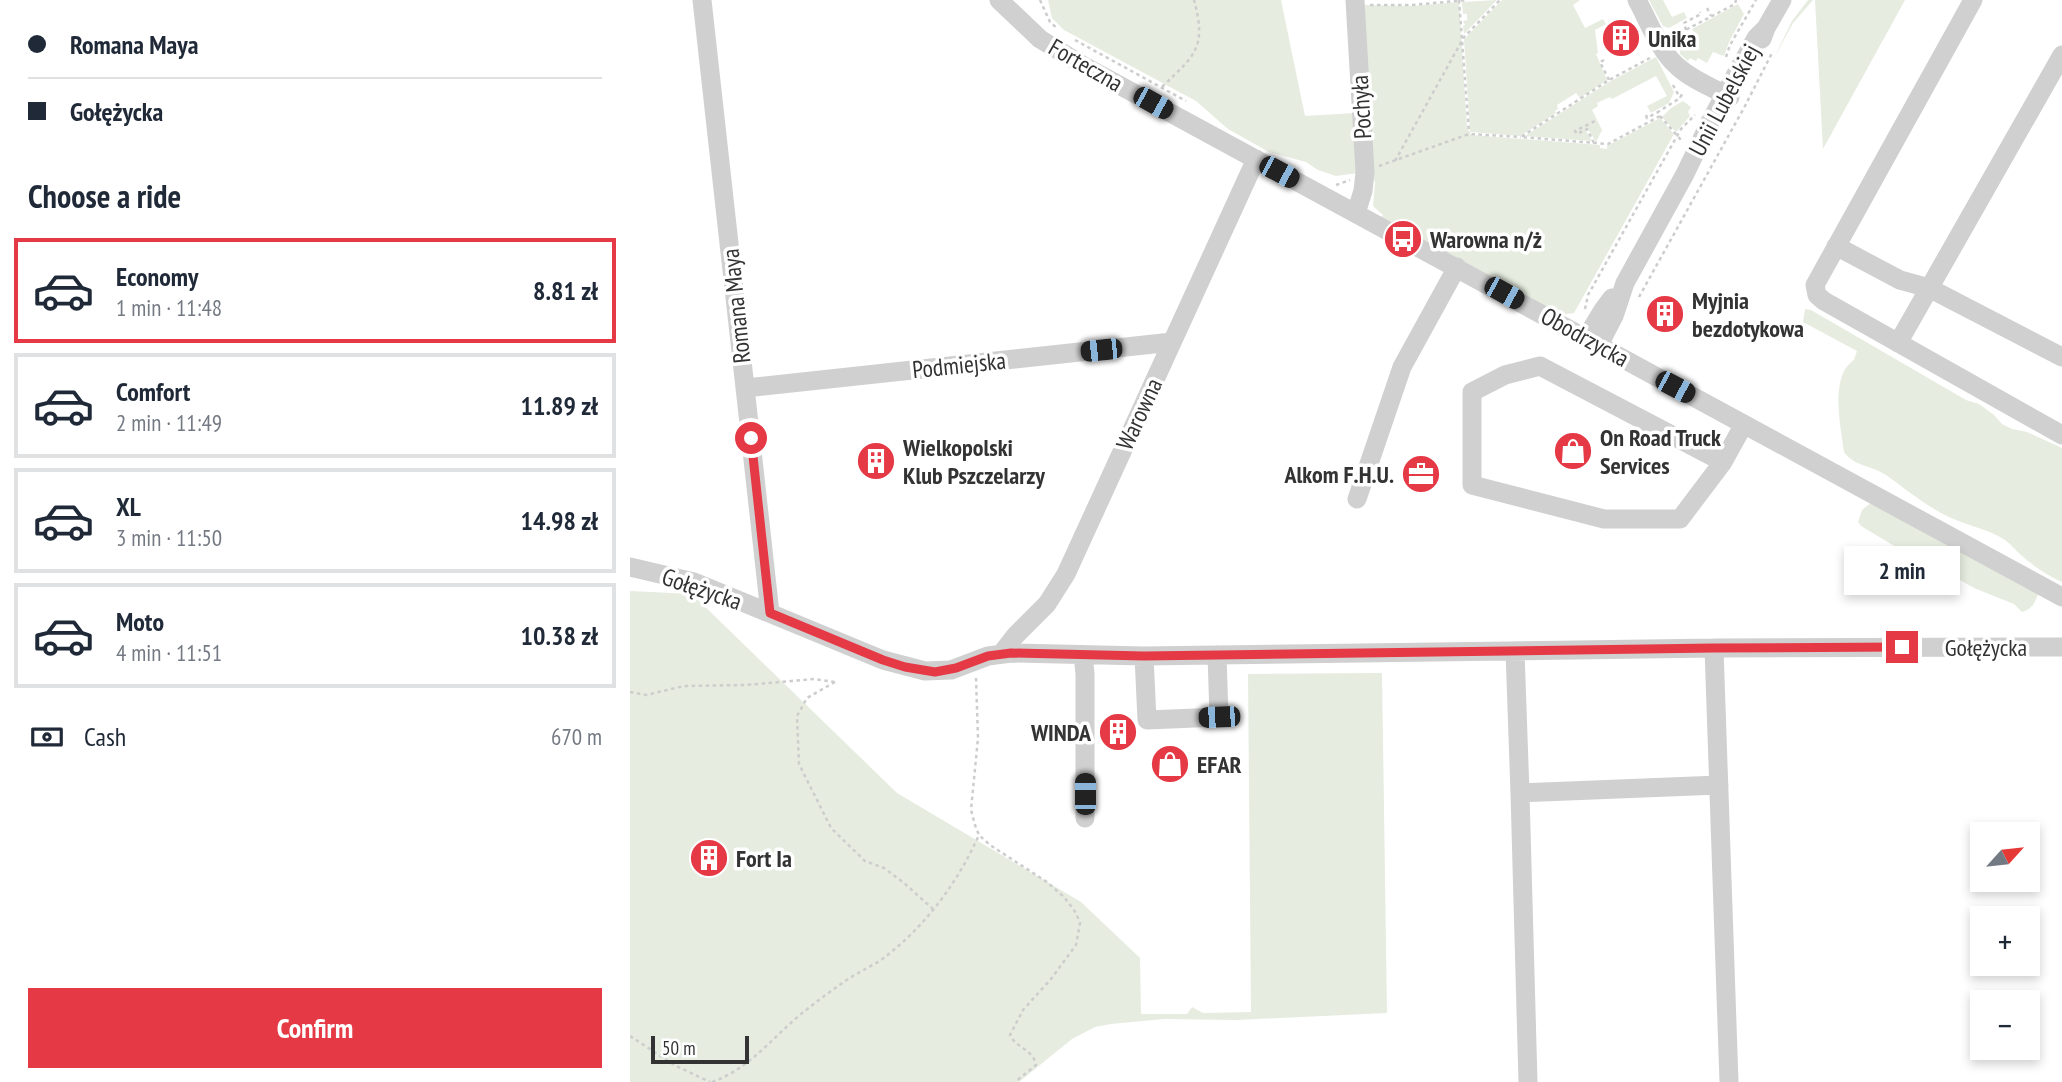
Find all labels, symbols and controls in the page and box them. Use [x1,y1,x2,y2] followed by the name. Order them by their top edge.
[1600,17,1642,59] building icon: Unika
[1648,23,1696,54] place label: Unika
[70,28,198,61] text: Romana Maya
[1043,31,1129,99] street label: Forteczna
[1682,39,1766,161] street label: Unii Lubelskiej
[1344,74,1378,140] street label: Pochyła
[1130,84,1177,122] car
[70,95,163,128] text: Gołężycka
[1256,153,1303,191] car
[28,175,181,217] text: Choose a ride
[1382,218,1424,260] bus stop icon: Warowna n/ż
[1429,224,1542,255] place label: Warowna n/ż
[715,247,757,365] street label: Romana Maya
[32,259,95,322] icon: car
[116,260,198,293] text: Economy
[533,274,598,307] text: 8.81 zł
[1481,274,1528,312] car
[1692,285,1804,344] place label: Myjnia bezdotykowa
[116,293,222,322] text: 1 min · 11:48
[1644,293,1686,335] building icon: Myjnia bezdotykowa
[1536,300,1634,374] street label: Obodrzycka
[1080,337,1123,363] car
[911,345,1007,385] street label: Podmiejska
[1652,368,1699,406] car
[1109,373,1169,455] street label: Warowna
[32,374,95,437] icon: car
[116,375,190,408] text: Comfort
[521,389,598,422] text: 11.89 zł
[116,408,222,437] text: 2 min · 11:49
[735,422,767,454] route start
[1600,422,1721,481] place label: On Road Truck Services
[1552,430,1594,472] shop icon: On Road Truck Services
[902,432,1045,491] place label: Wielkopolski Klub Pszczelarzy
[855,440,897,482] building icon: Wielkopolski Klub Pszczelarzy
[1400,453,1442,495] office icon: Alkom F.H.U.
[1284,459,1394,490] place label: Alkom F.H.U.
[32,489,95,552] icon: car
[116,490,141,523] text: XL
[521,504,598,537] text: 14.98 zł
[116,523,222,552] text: 3 min · 11:50
[1844,546,1960,594] callout: 2 min
[1879,556,1925,585] text: 2 min
[658,561,746,617] street label: Gołężycka
[32,604,95,667] icon: car
[116,605,164,638] text: Moto
[521,619,598,652] text: 10.38 zł
[1886,631,1918,663] route end
[1945,632,2027,663] street label: Gołężycka
[116,638,222,667] text: 4 min · 11:51
[1198,706,1241,728] car
[1097,711,1139,753] building icon: WINDA
[1030,717,1092,748] place label: WINDA
[28,718,66,756] icon: cash
[84,720,126,753] text: Cash
[551,722,602,751] text: 670 m
[1149,743,1191,785] shop icon: EFAR
[1197,749,1241,780] place label: EFAR
[1075,773,1096,815] car
[1970,822,2040,892] north arrow
[1970,822,2040,1060] map controls
[688,837,730,879] building icon: Fort Ia
[736,843,792,874] place label: Fort Ia
[1970,906,2040,976] button: +
[28,988,602,1068] button: Confirm
[1970,990,2040,1060] button: −
[651,1033,749,1065] scale bar
[662,1036,696,1060] text: 50 m

